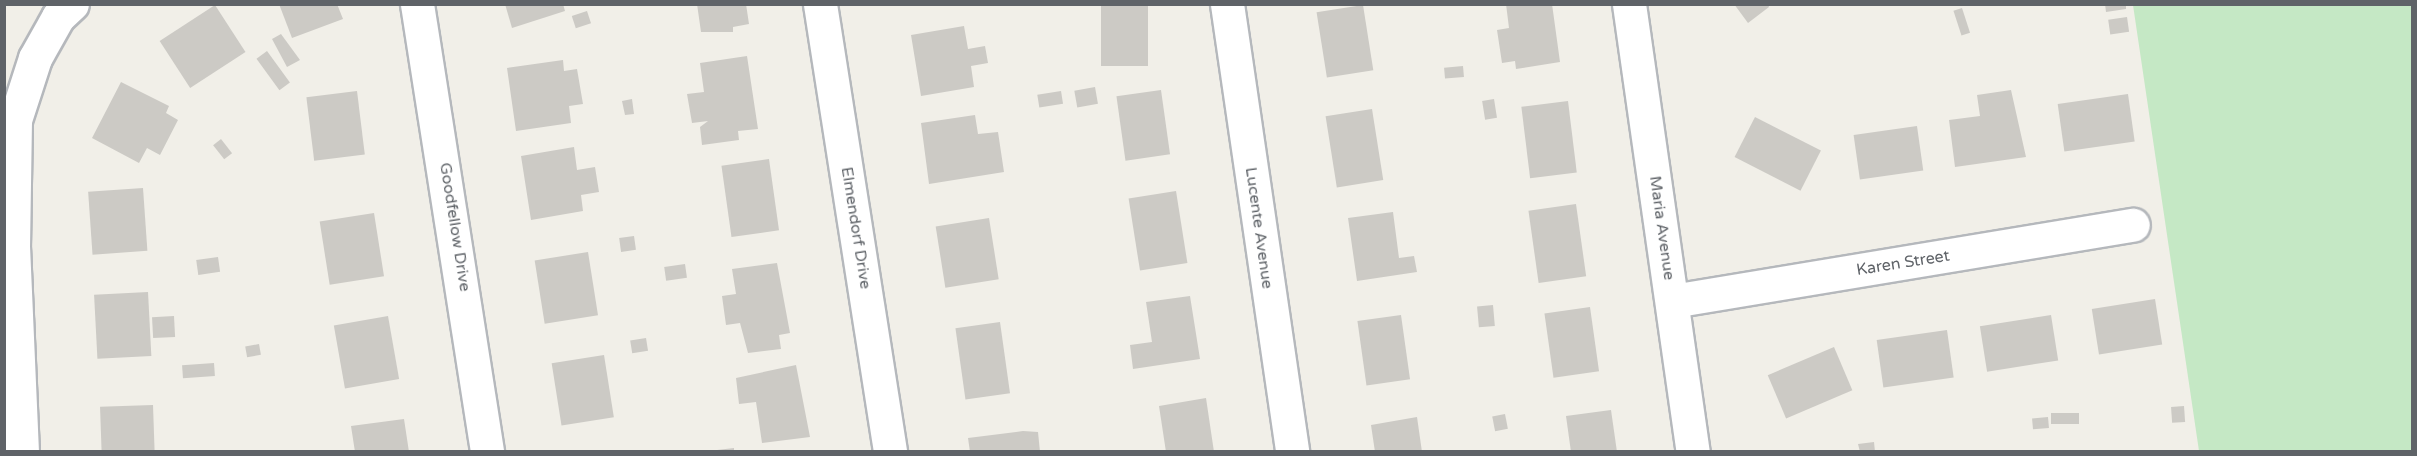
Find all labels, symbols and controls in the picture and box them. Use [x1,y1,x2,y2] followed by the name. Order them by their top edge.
[435,161,475,293] street label: Goodfellow Drive
[837,166,875,290] street label: Elmendorf Drive
[1241,166,1277,290] street label: Lucente Avenue
[1645,175,1679,281] street label: Maria Avenue
[1855,246,1951,280] street label: Karen Street

